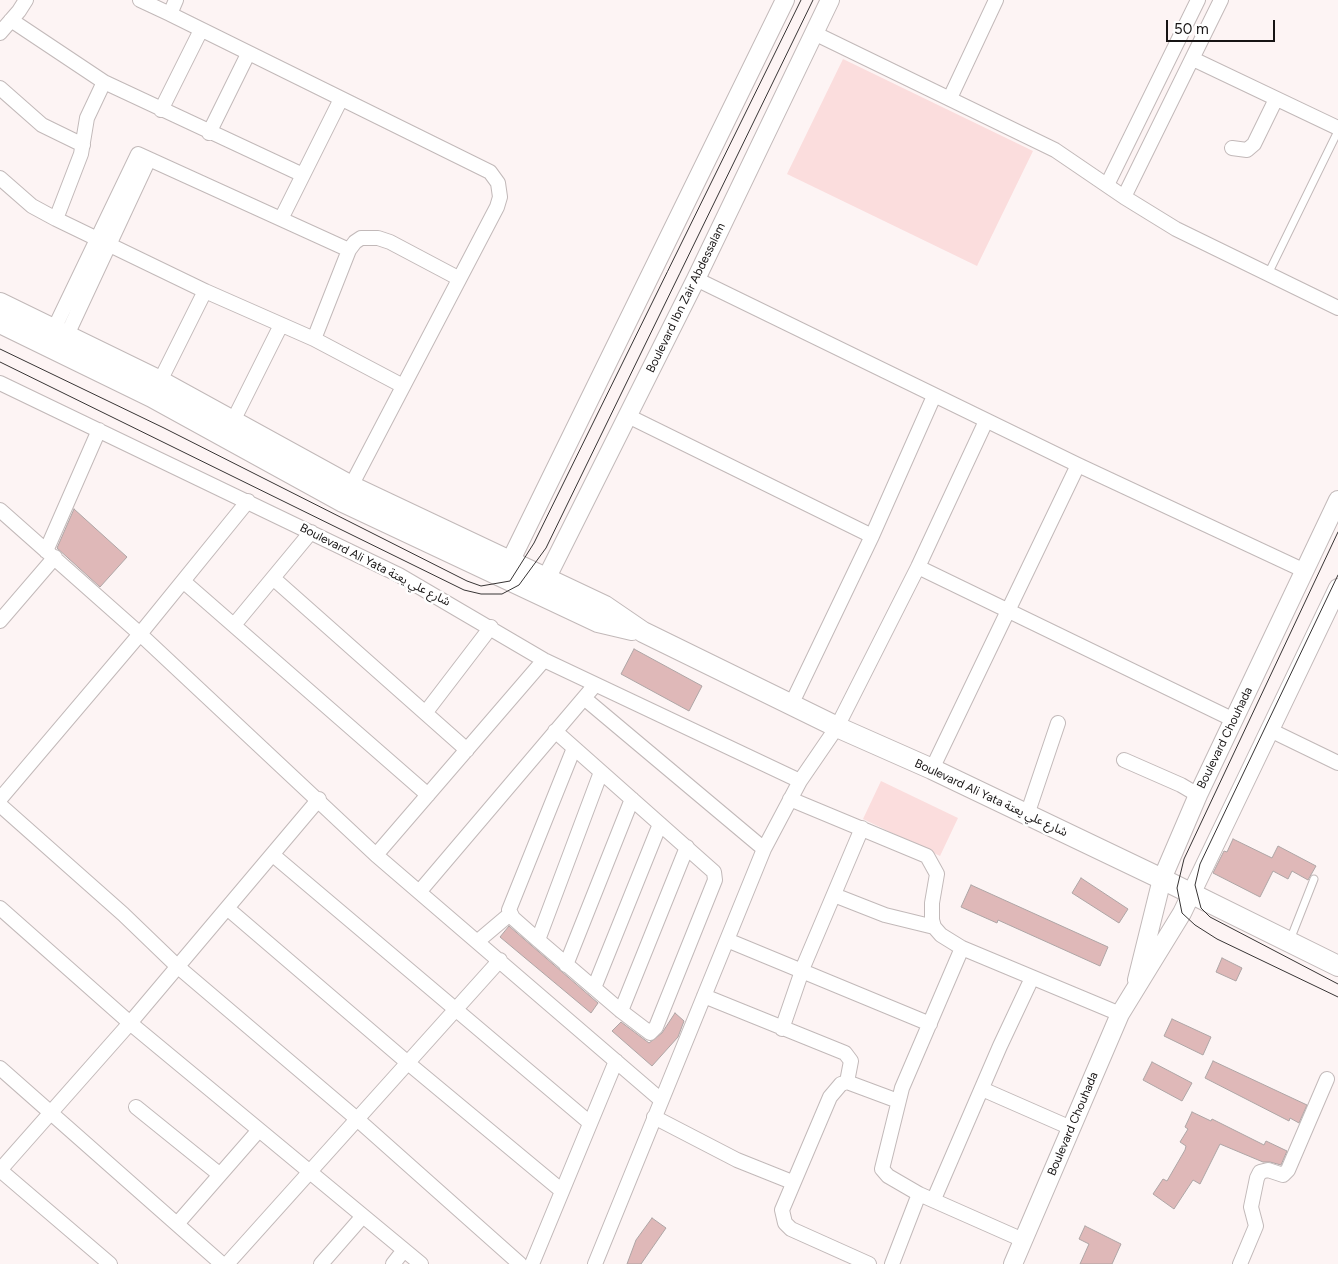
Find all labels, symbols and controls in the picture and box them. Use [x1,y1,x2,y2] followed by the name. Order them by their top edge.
[1168,10,1277,42] scale bar
[1174,20,1209,38] text: 50 m
[643,221,729,375] street label: Boulevard Ibn Zair Abdessalam
[297,521,453,609] street label: Boulevard Ali Yata شارع علي يعتة
[1194,685,1256,791] street label: Boulevard Chouhada
[912,756,1070,840] street label: Boulevard Ali Yata شارع علي يعتة
[1045,1070,1101,1178] street label: Boulevard Chouhada

